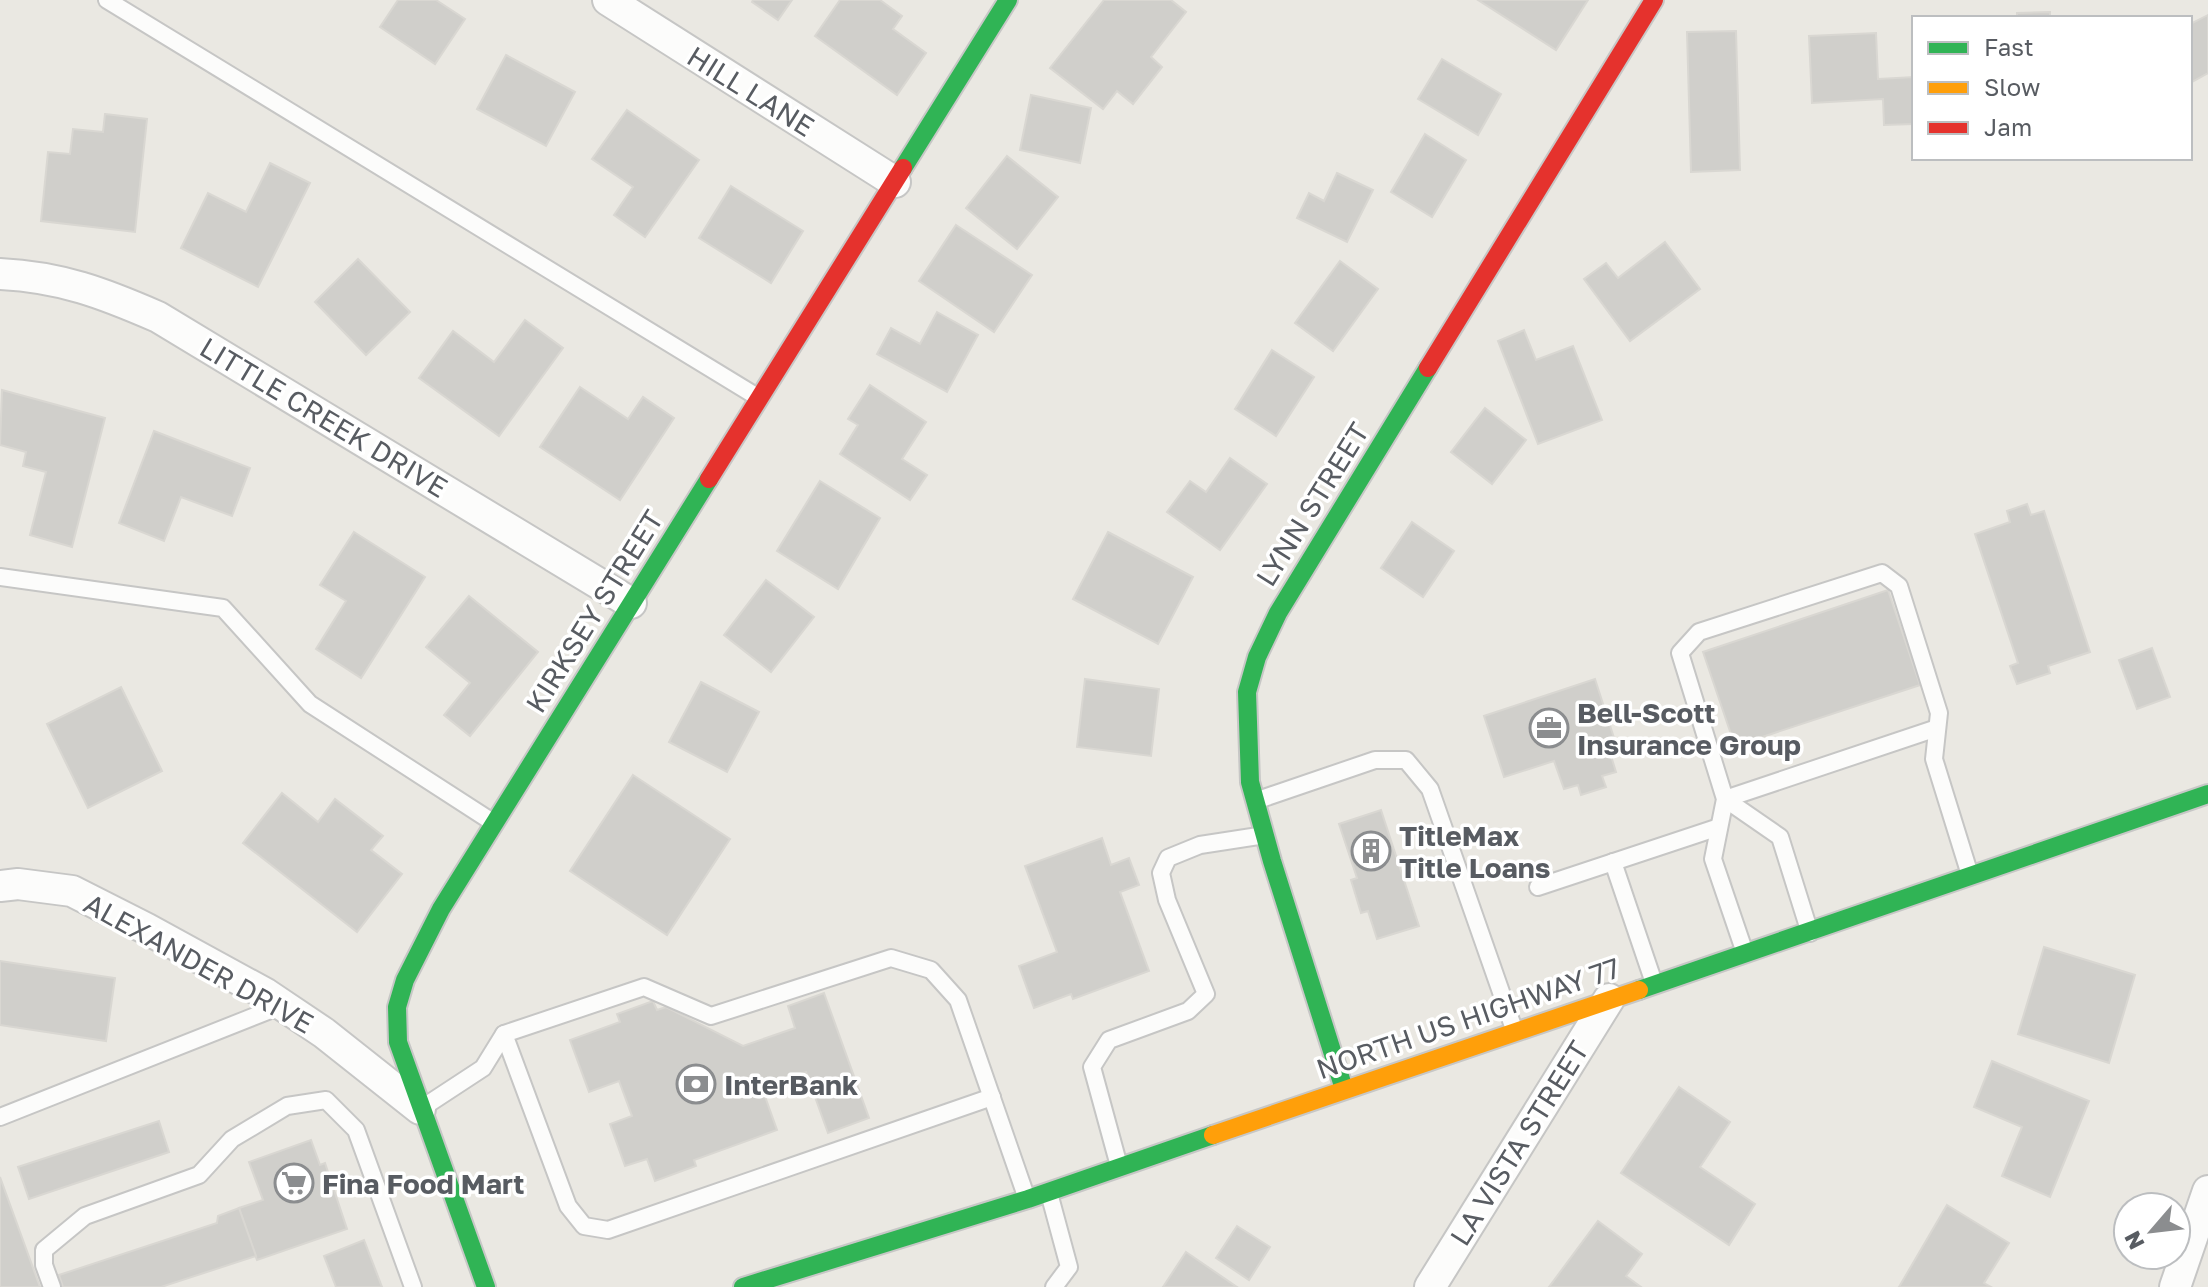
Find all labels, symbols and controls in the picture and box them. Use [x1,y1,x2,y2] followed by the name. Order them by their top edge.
[1912,16,2192,160] legend
[1984,32,2034,61] text: Fast
[682,39,820,143] street label: HILL LANE
[1984,72,2040,101] text: Slow
[1984,112,2032,141] text: Jam
[194,330,454,504] street label: LITTLE CREEK DRIVE
[1249,416,1375,592] street label: LYNN STREET
[519,504,669,718] street label: KIRKSEY STREET
[1577,696,1801,761] place label: Bell-Scott Insurance Group
[1528,707,1570,749] office icon: Bell-Scott Insurance Group
[1399,819,1550,884] place label: TitleMax Title Loans
[1350,830,1392,872] building icon: TitleMax Title Loans
[79,886,319,1040] street label: ALEXANDER DRIVE
[1312,951,1624,1085] street label: NORTH US HIGHWAY 77
[1443,1035,1595,1251] street label: LA VISTA STREET
[675,1063,717,1105] bank icon: InterBank
[724,1068,858,1101] place label: InterBank
[273,1162,315,1204] supermarket icon: Fina Food Mart
[322,1167,525,1200] place label: Fina Food Mart
[2112,1191,2192,1271] north arrow
[2118,1227,2150,1254] text: N

